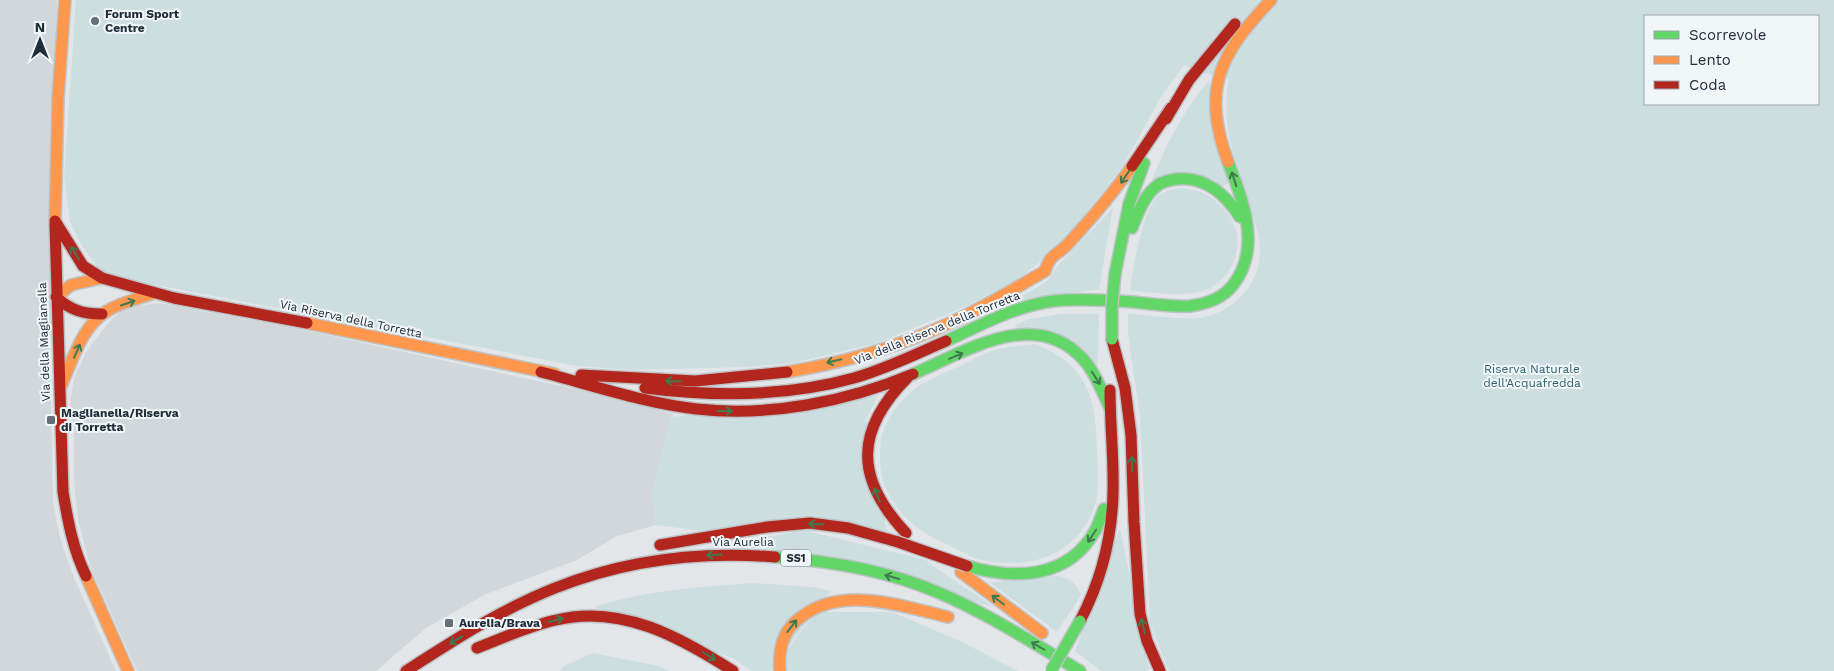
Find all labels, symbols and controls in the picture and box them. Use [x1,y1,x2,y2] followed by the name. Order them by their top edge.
[105,7,180,35] place label: Forum Sport Centre
[15,15,65,65] north arrow
[89,15,101,27] marker: Forum Sport Centre
[1644,15,1819,105] legend
[35,19,45,35] text: N
[1689,26,1767,44] text: Scorrevole
[1689,51,1731,69] text: Lento
[1689,76,1727,94] text: Coda
[1119,170,1130,184] one-way arrow
[1229,172,1239,188] one-way arrow
[70,247,80,261] one-way arrow
[35,282,53,402] street label: Via della Maglianella
[852,288,1022,368] street label: Via della Riserva della Torretta
[279,297,424,341] street label: Via Riserva della Torretta
[119,298,135,307] one-way arrow
[73,344,83,359] one-way arrow
[948,350,963,360] one-way arrow
[826,357,842,366] one-way arrow
[1483,362,1581,390] park label: Riserva Naturale dell'Acquafredda
[1091,371,1101,385] one-way arrow
[665,376,681,385] one-way arrow
[61,406,179,434] place label: Maglianella/Riserva di Torretta
[717,406,733,416] one-way arrow
[45,414,57,426] marker: Maglianella/Riserva di Torretta
[1127,456,1137,472] one-way arrow
[871,488,881,503] one-way arrow
[809,519,825,529] one-way arrow
[1087,529,1097,543] one-way arrow
[712,535,774,549] street label: Via Aurelia
[781,550,811,566] road number: SS1
[706,551,722,560] one-way arrow
[884,571,900,581] one-way arrow
[992,594,1005,605] one-way arrow
[548,615,564,624] one-way arrow
[459,616,540,630] place label: Aurelia/Brava
[443,617,455,629] marker: Aurelia/Brava
[1137,618,1147,634] one-way arrow
[786,619,797,632] one-way arrow
[449,636,463,646] one-way arrow
[1032,641,1046,651] one-way arrow
[702,651,716,661] one-way arrow

